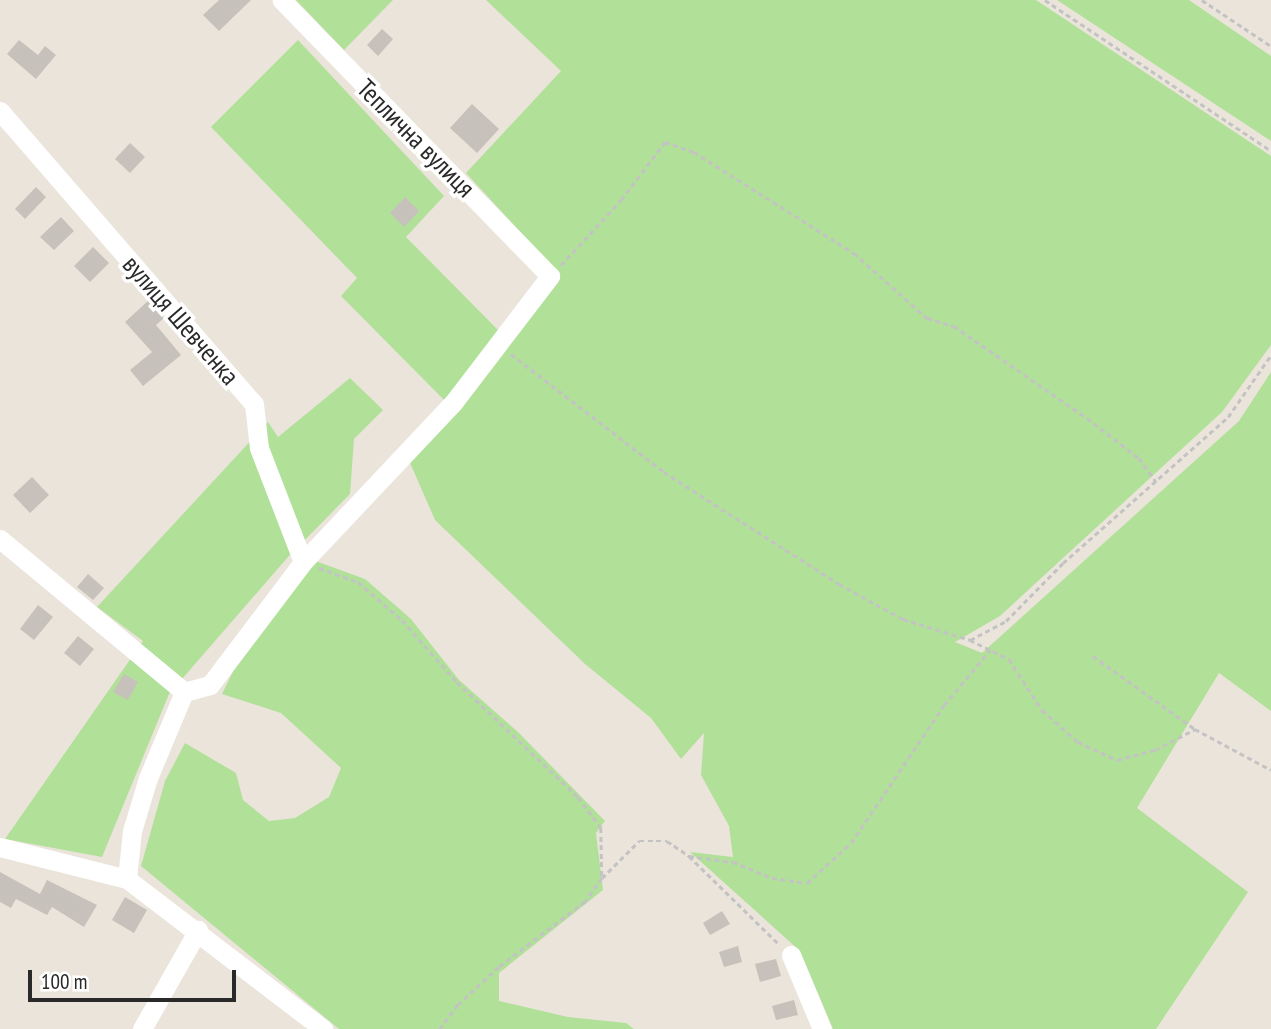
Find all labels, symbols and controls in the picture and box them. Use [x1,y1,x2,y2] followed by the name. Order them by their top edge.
[351,73,481,203] street label: Теплична вулиця
[116,249,246,391] street label: вулиця Шевченка
[32,956,240,1000] scale bar
[41,968,87,995] text: 100 m

